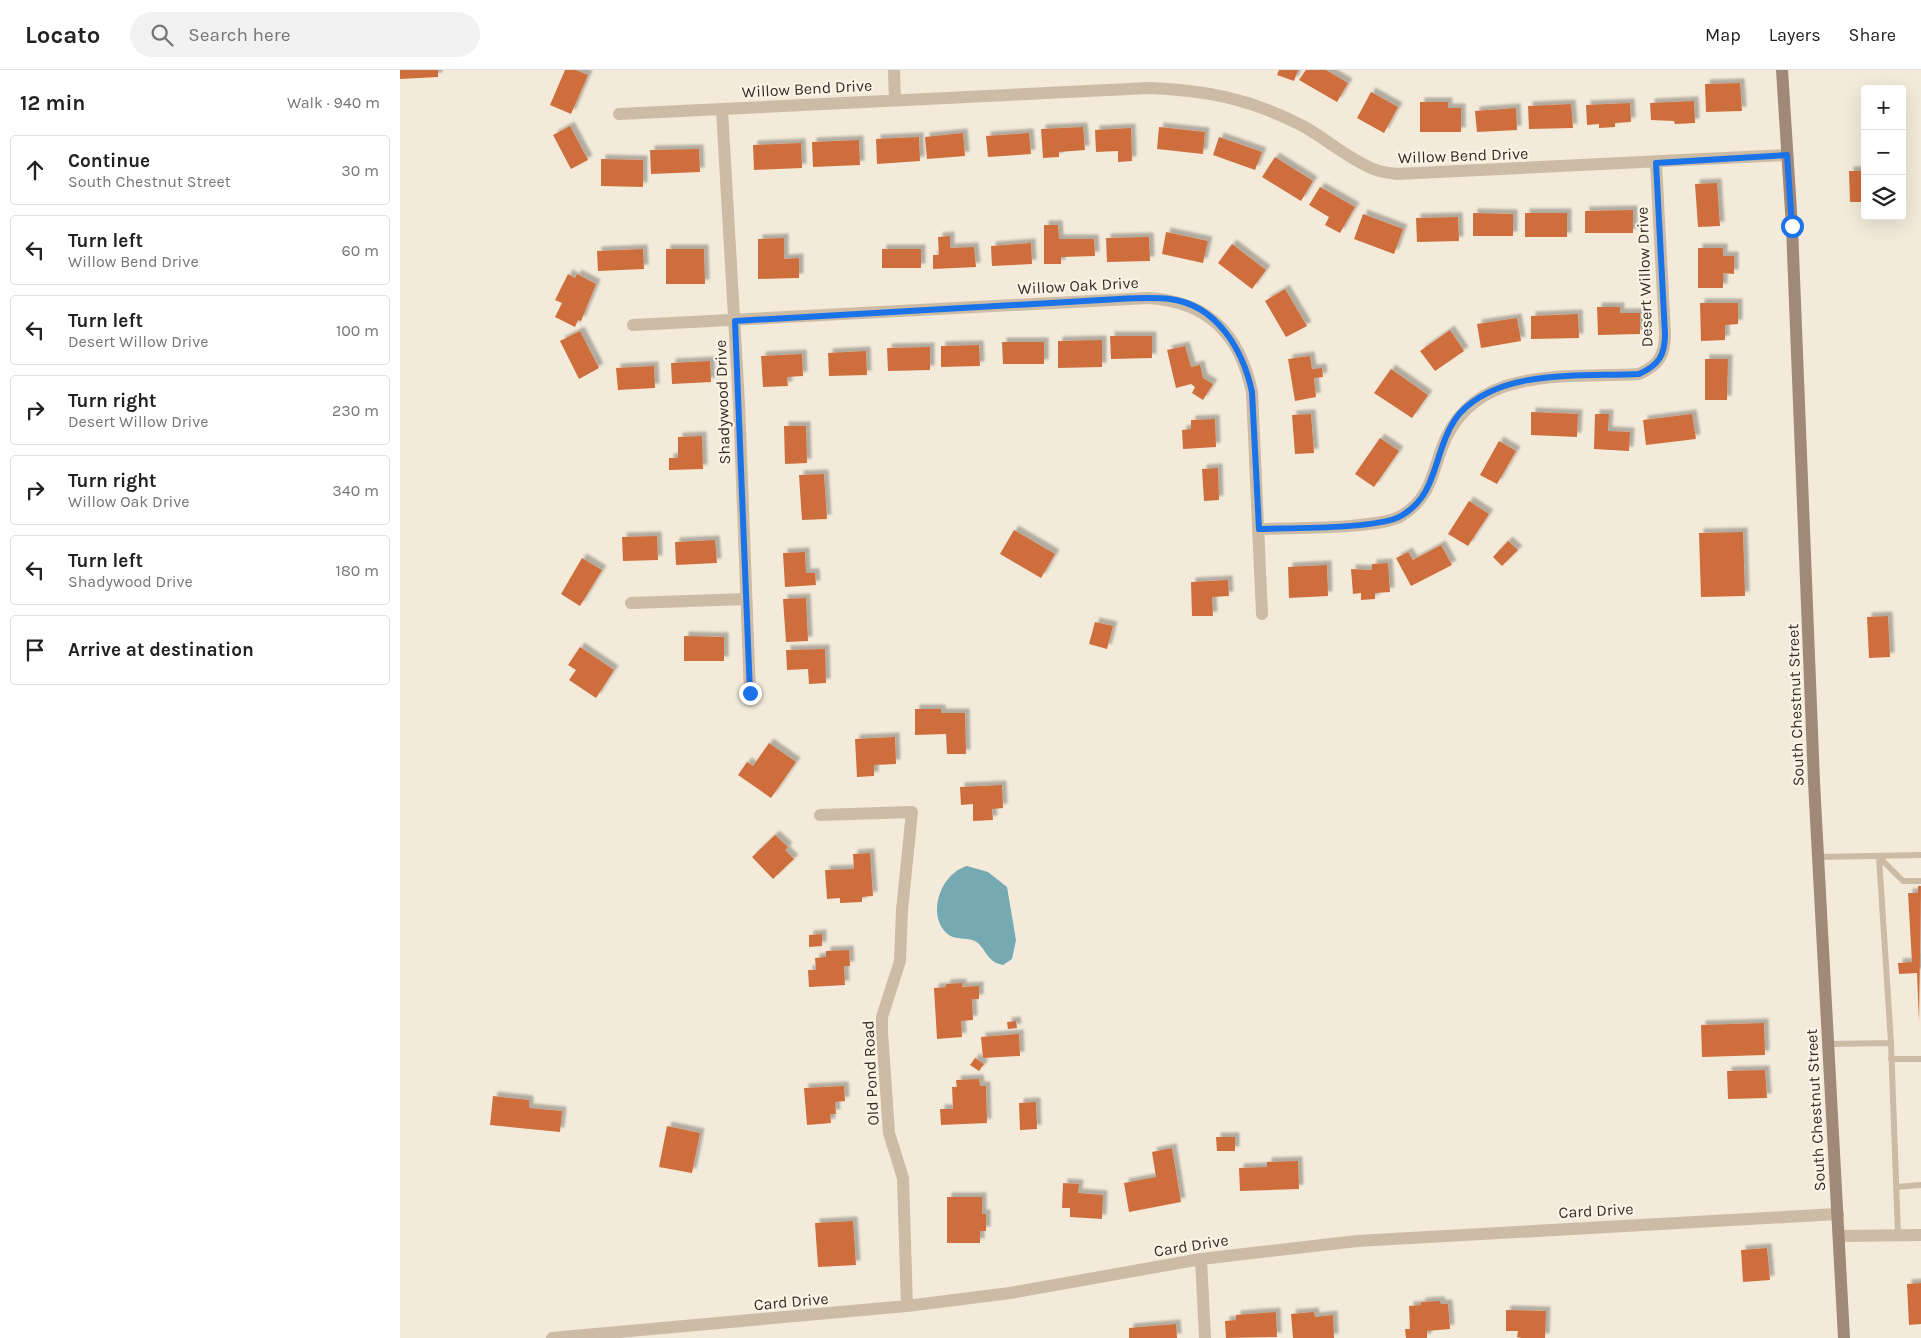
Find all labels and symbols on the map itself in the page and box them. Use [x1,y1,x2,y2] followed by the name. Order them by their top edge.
[741,76,873,101] street label: Willow Bend Drive
[1397,144,1529,167] street label: Willow Bend Drive
[1633,206,1656,348] street label: Desert Willow Drive
[1781,215,1804,238] route start
[1017,273,1139,298] street label: Willow Oak Drive
[711,339,734,465] street label: Shadywood Drive
[1783,623,1808,787] street label: South Chestnut Street
[739,682,762,705] route end
[858,1020,883,1126] street label: Old Pond Road
[1802,1028,1829,1192] street label: South Chestnut Street
[1558,1199,1634,1222] street label: Card Drive
[1153,1230,1230,1261] street label: Card Drive
[753,1289,829,1314] street label: Card Drive

